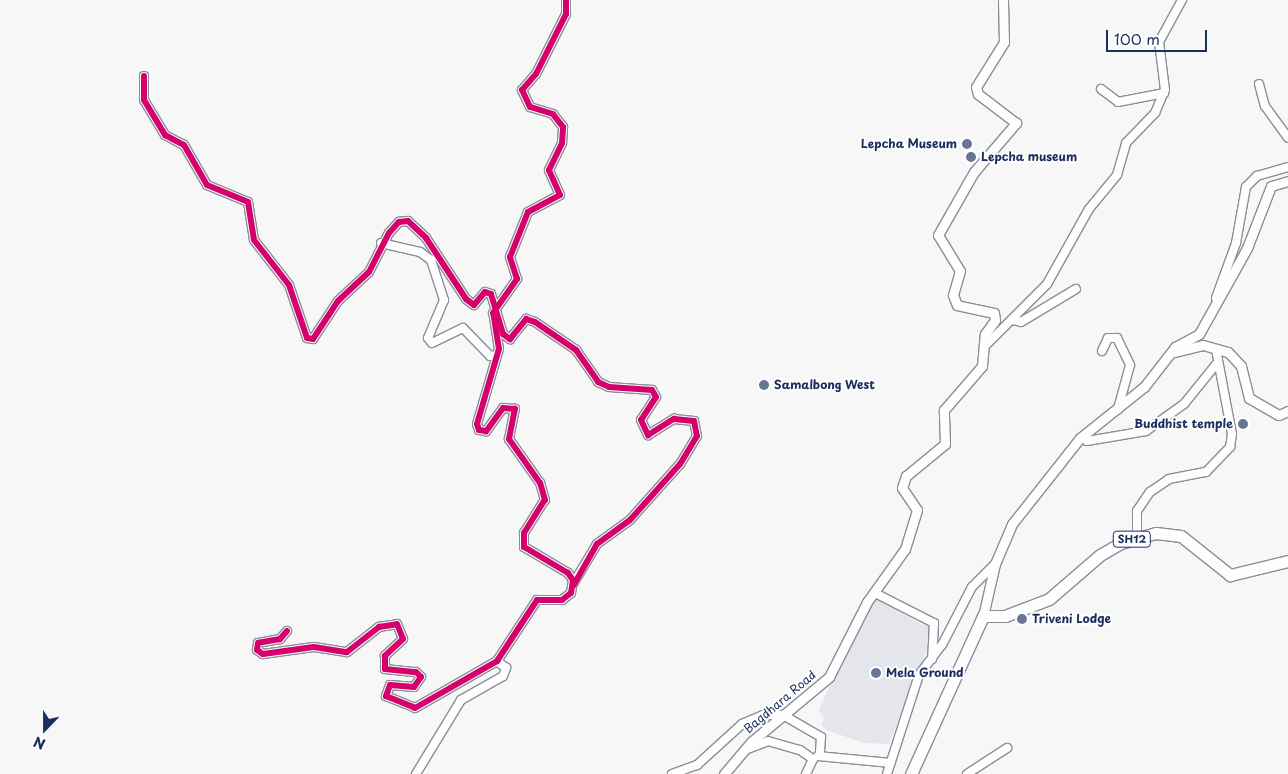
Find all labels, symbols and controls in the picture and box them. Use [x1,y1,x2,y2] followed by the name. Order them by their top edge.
[1108,20,1209,52] scale bar
[1114,27,1160,50] text: 100 m
[861,137,957,151] place label: Lepcha Museum
[961,138,973,150] marker: Lepcha Museum
[981,150,1077,164] place label: Lepcha museum
[965,151,977,163] marker: Lepcha museum
[774,378,876,392] place label: Samalbong West
[758,379,770,391] marker: Samalbong West
[1134,417,1233,431] place label: Buddhist temple
[1237,418,1249,430] marker: Buddhist temple
[1112,530,1152,548] road number: SH12
[1032,612,1111,626] place label: Triveni Lodge
[1016,613,1028,625] marker: Triveni Lodge
[886,666,964,680] place label: Mela Ground
[870,667,882,679] marker: Mela Ground
[741,668,819,736] street label: Bagdhara Road
[20,704,70,754] north arrow
[30,732,48,755] text: N

